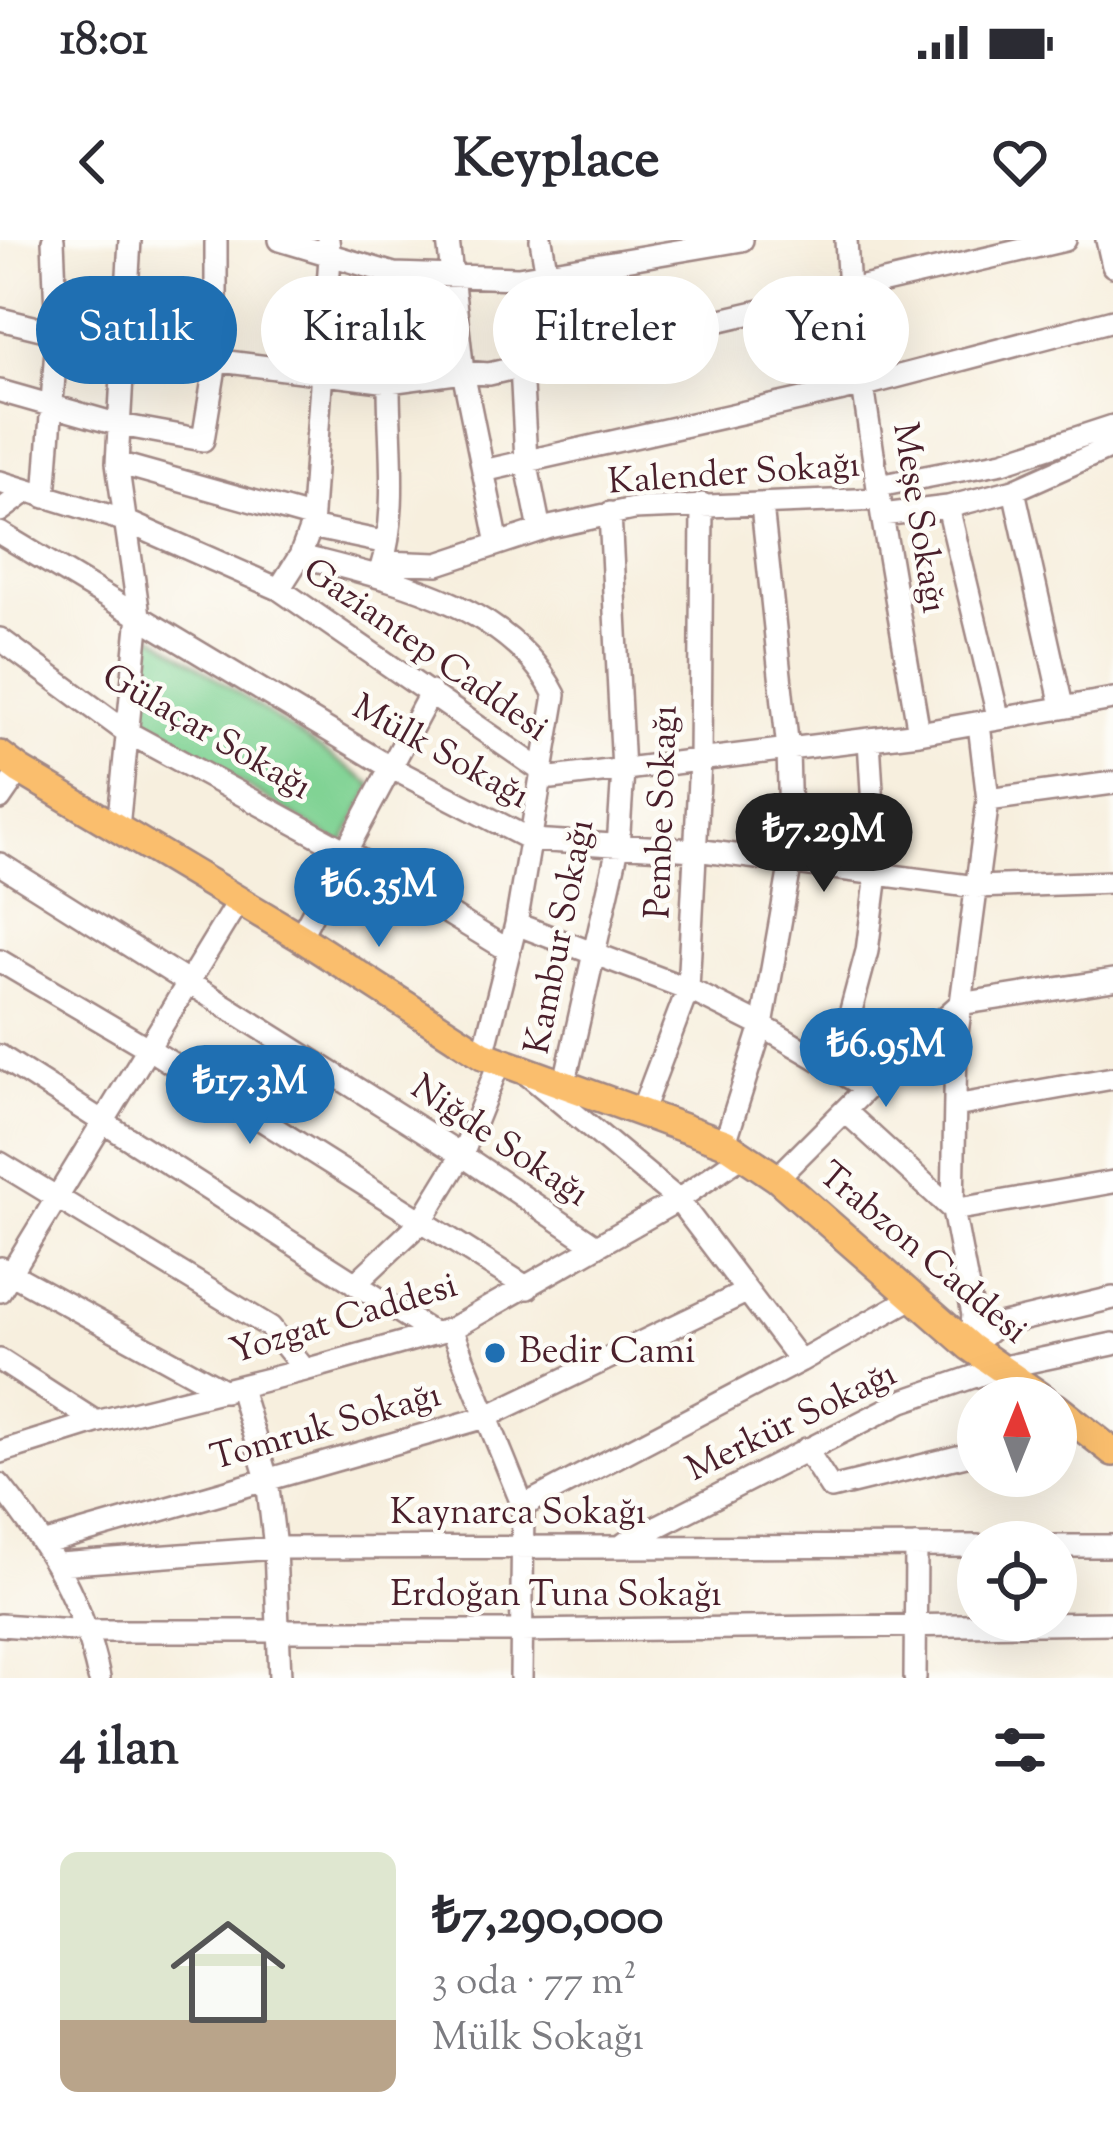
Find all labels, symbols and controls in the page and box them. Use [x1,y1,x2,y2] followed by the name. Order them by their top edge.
[60,10,148,75] text: 18:01
[453,123,660,201] text: Keyplace
[60,129,126,195] icon: back
[987,129,1053,195] icon: heart
[36,276,237,384] chip: Satılık
[261,276,469,384] chip: Kiralık
[493,276,719,384] chip: Filtreler
[743,276,909,384] chip: Yeni
[877,419,959,617] street label: Meşe Sokağı
[606,440,862,510] street label: Kalender Sokağı
[292,547,558,755] street label: Gaziantep Caddesi
[92,652,320,814] street label: Gülaçar Sokağı
[342,683,538,823] street label: Mülk Sokağı
[633,704,693,920] street label: Pembe Sokağı
[726,793,922,895] pin: ₺7.29M
[763,804,885,860] text: ₺7.29M
[513,815,609,1059] street label: Kambur Sokağı
[281,848,477,950] pin: ₺6.35M
[321,859,437,915] text: ₺6.35M
[788,1008,984,1110] pin: ₺6.95M
[827,1019,945,1075] text: ₺6.95M
[152,1045,348,1147] pin: ₺17.3M
[193,1056,307,1112] text: ₺17.3M
[400,1063,598,1221] street label: Niğde Sokağı
[806,1151,1038,1357] street label: Trabzon Caddesi
[224,1261,464,1379] street label: Yozgat Caddesi
[519,1327,695,1379] place label: Bedir Cami
[482,1340,508,1366] marker: Bedir Cami
[678,1350,906,1496] street label: Merkür Sokağı
[205,1370,447,1486] street label: Tomruk Sokağı
[957,1377,1077,1497] north arrow
[957,1377,1077,1641] map controls
[390,1488,646,1540] street label: Kaynarca Sokağı
[957,1521,1077,1641] button: locate
[391,1570,721,1622] street label: Erdoğan Tuna Sokağı
[60,1714,179,1787] text: 4 ilan
[987,1717,1053,1783] icon: filters
[432,1883,664,1956] text: ₺7,290,000
[156,1900,300,2044] icon: home
[432,1956,637,2012] text: 3 oda · 77 m²
[432,2012,644,2068] text: Mülk Sokağı

